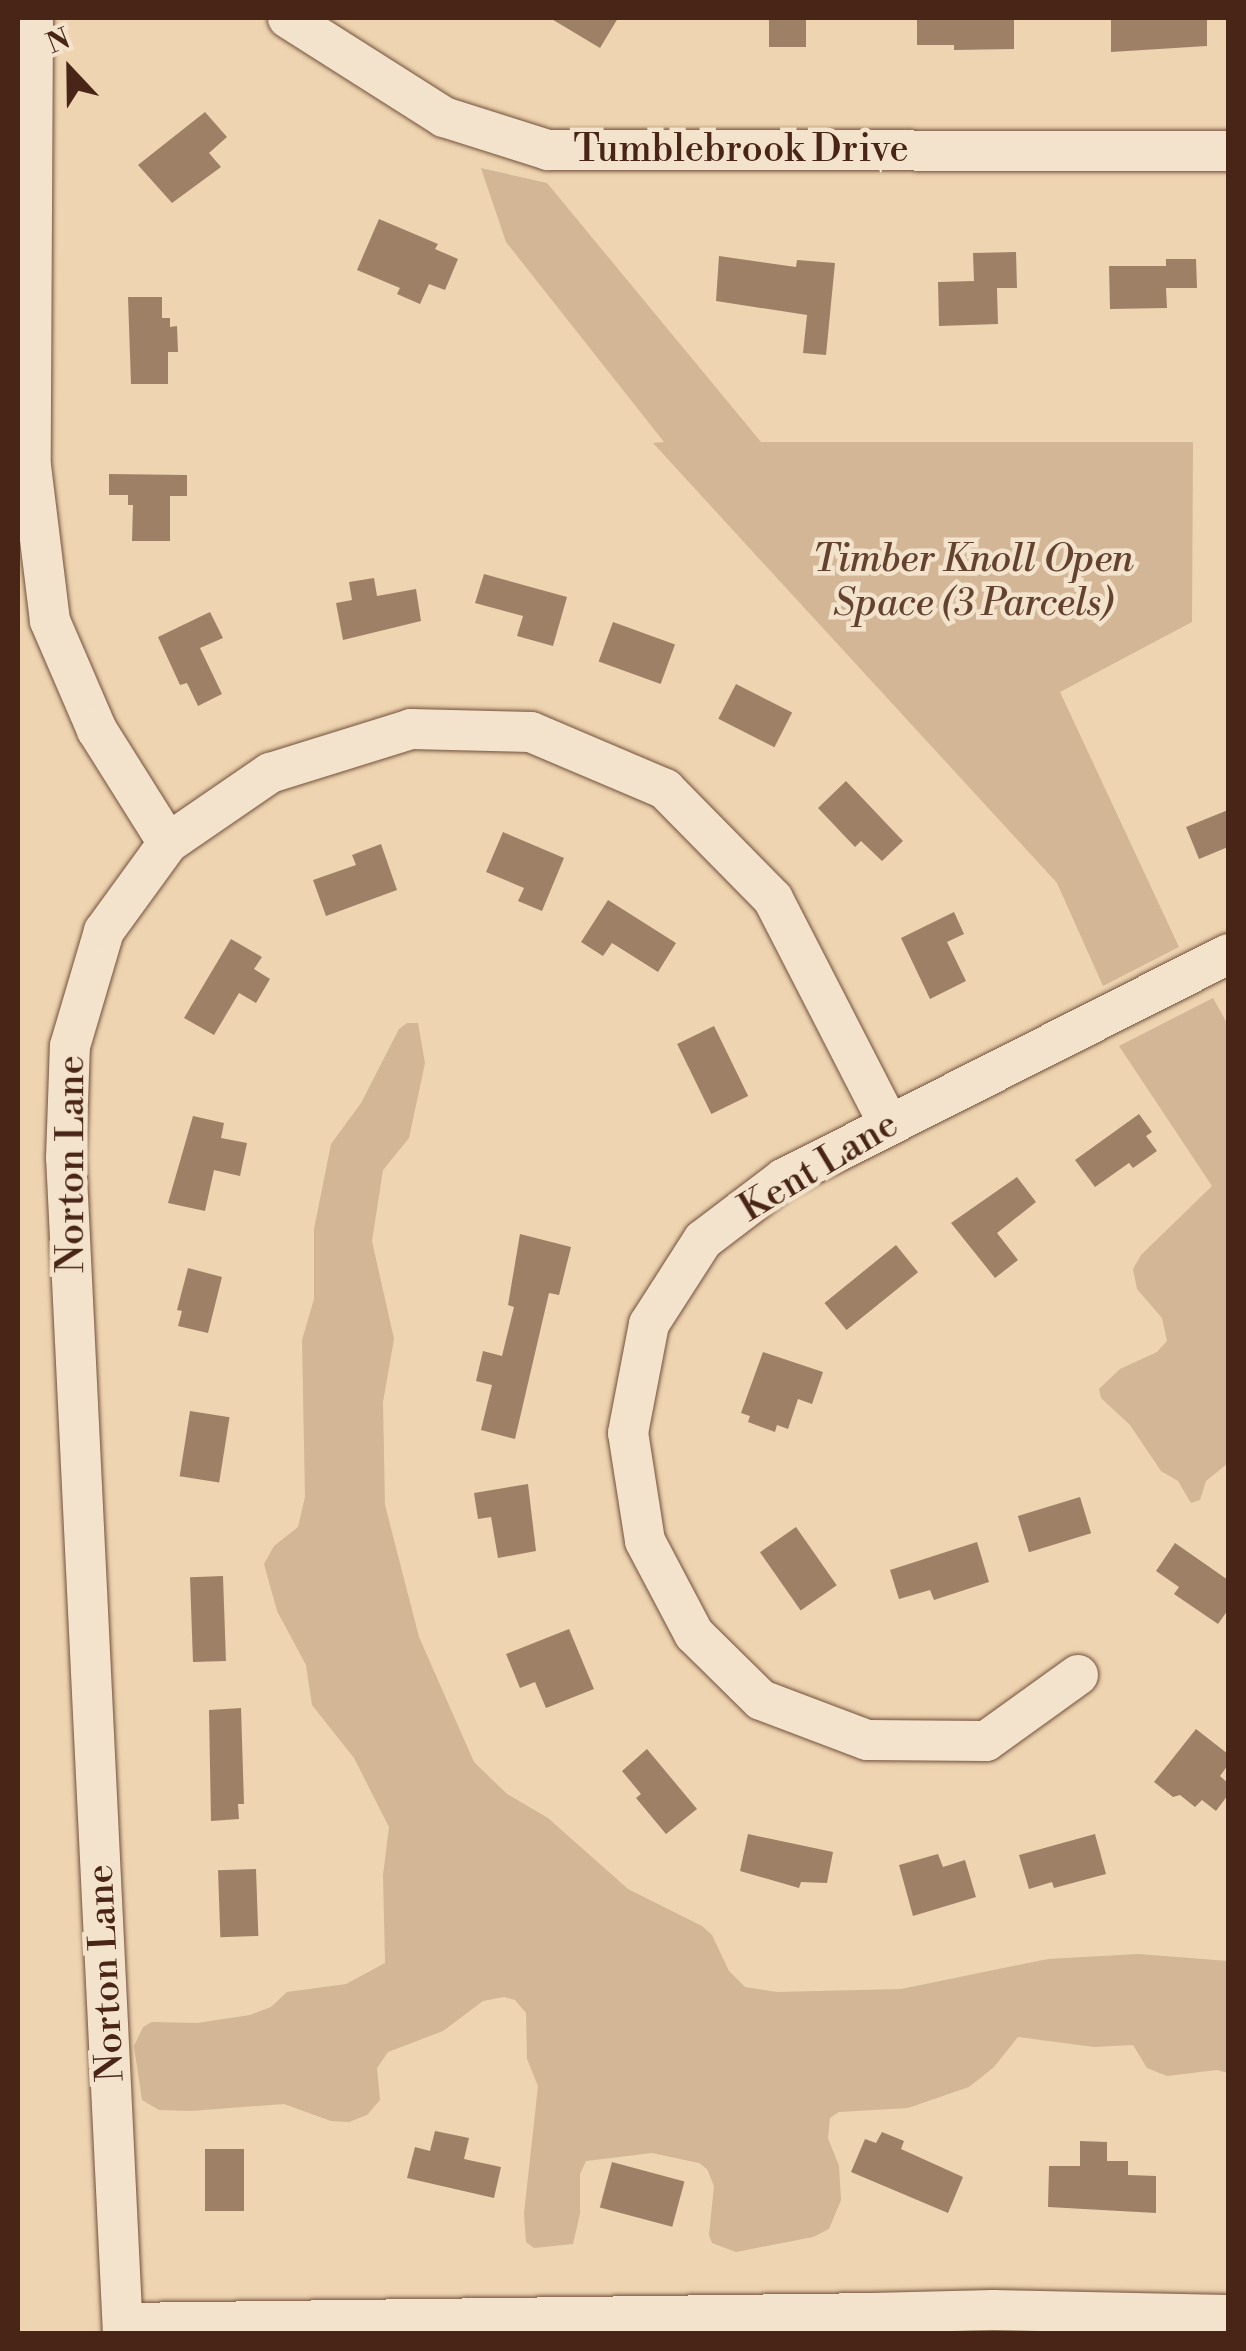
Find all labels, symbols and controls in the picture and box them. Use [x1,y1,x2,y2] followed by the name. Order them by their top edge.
[20,20,120,120] north arrow
[42,21,75,62] text: N
[573,127,909,173] street label: Tumblebrook Drive
[813,537,1133,626] park label: Timber Knoll Open Space (3 Parcels)
[49,1055,95,1273] street label: Norton Lane
[731,1102,907,1232] street label: Kent Lane
[78,1863,134,2083] street label: Norton Lane

